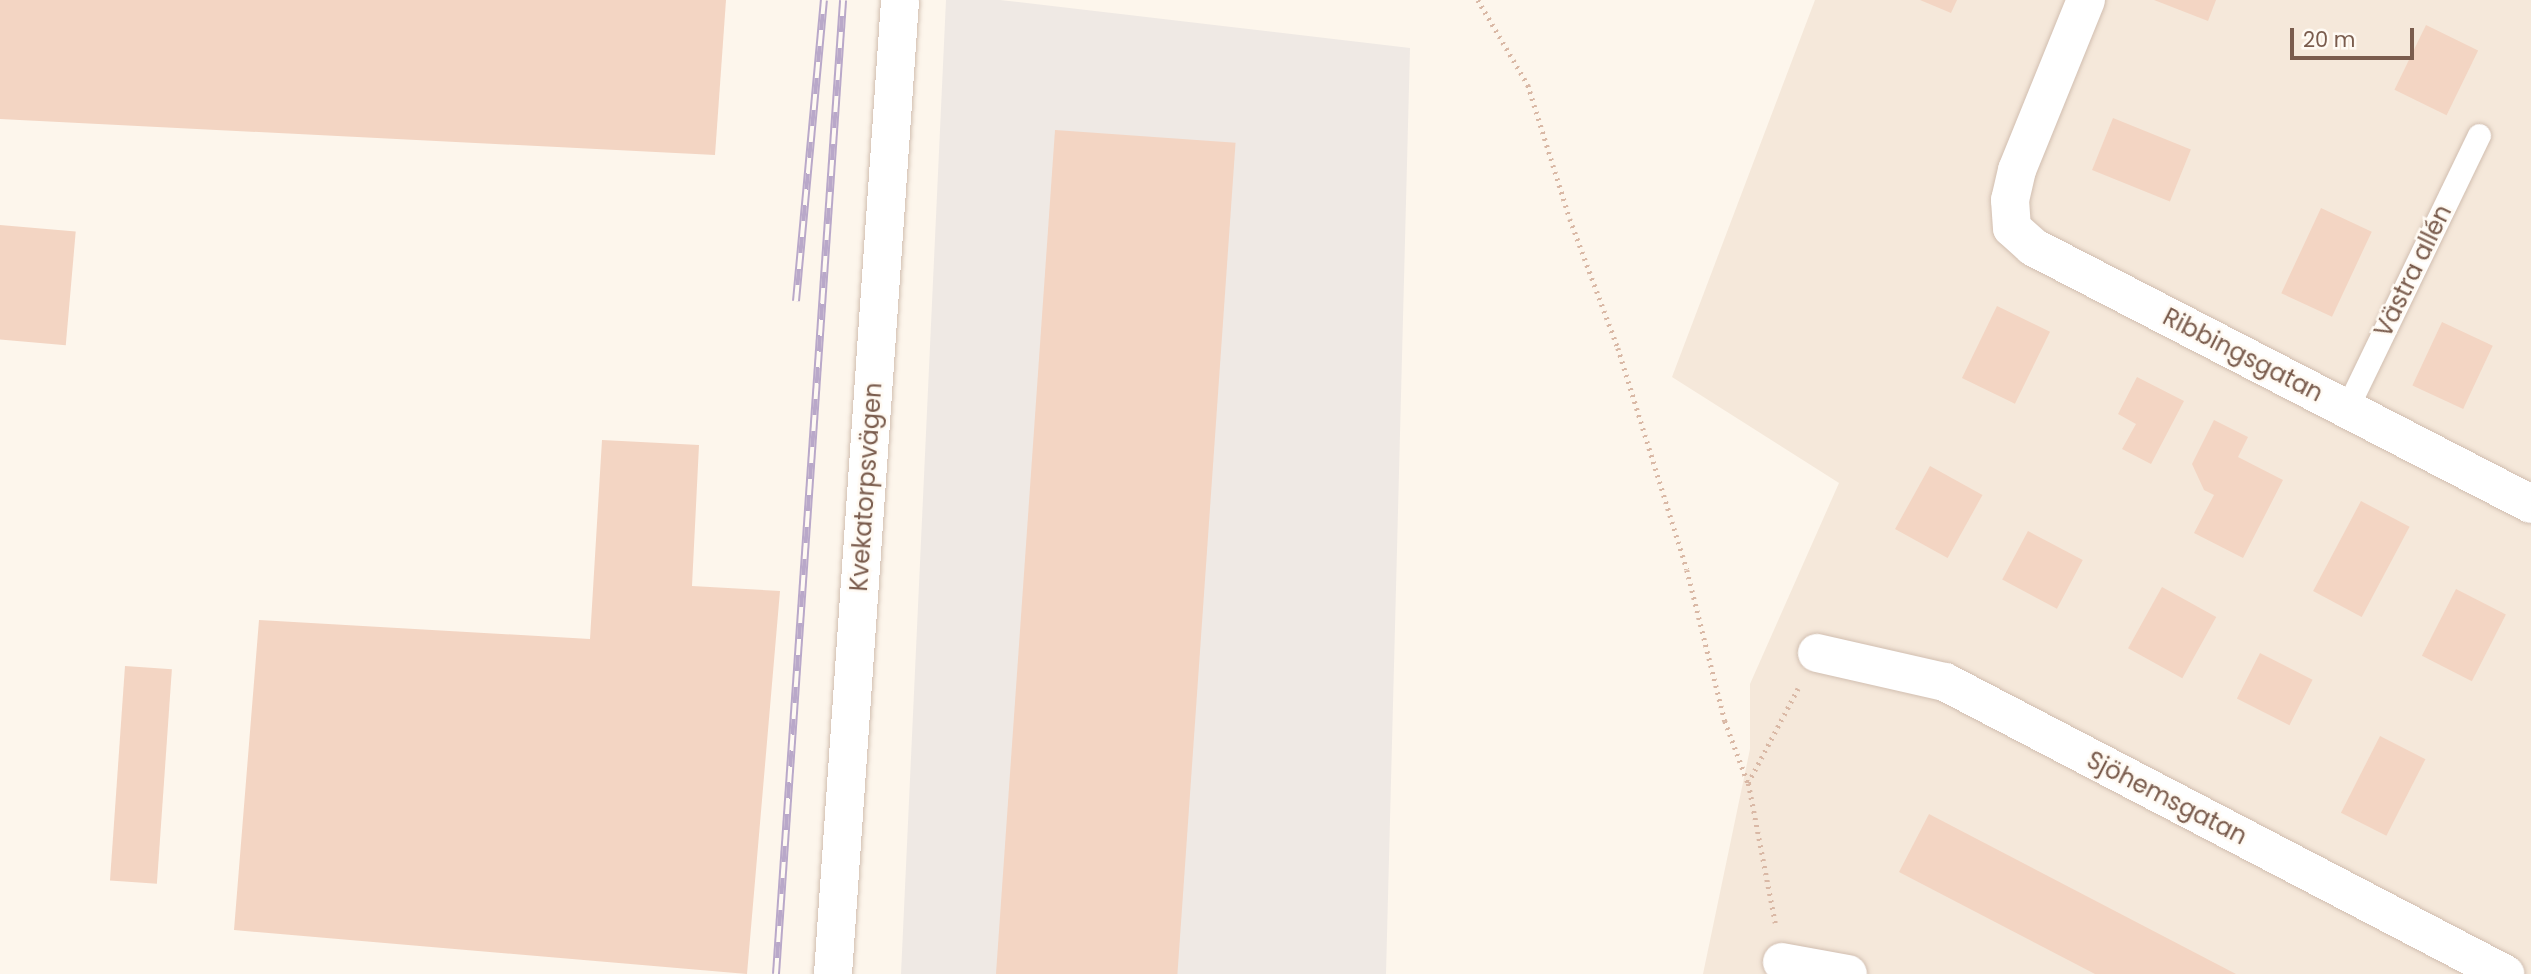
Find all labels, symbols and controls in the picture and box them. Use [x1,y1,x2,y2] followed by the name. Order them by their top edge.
[2293,14,2417,58] scale bar
[2303,25,2356,54] text: 20 m
[2369,200,2457,342] street label: Västra allén
[2158,302,2328,408] street label: Ribbingsgatan
[844,382,888,592] street label: Kvekatorpsvägen
[2082,745,2252,851] street label: Sjöhemsgatan

